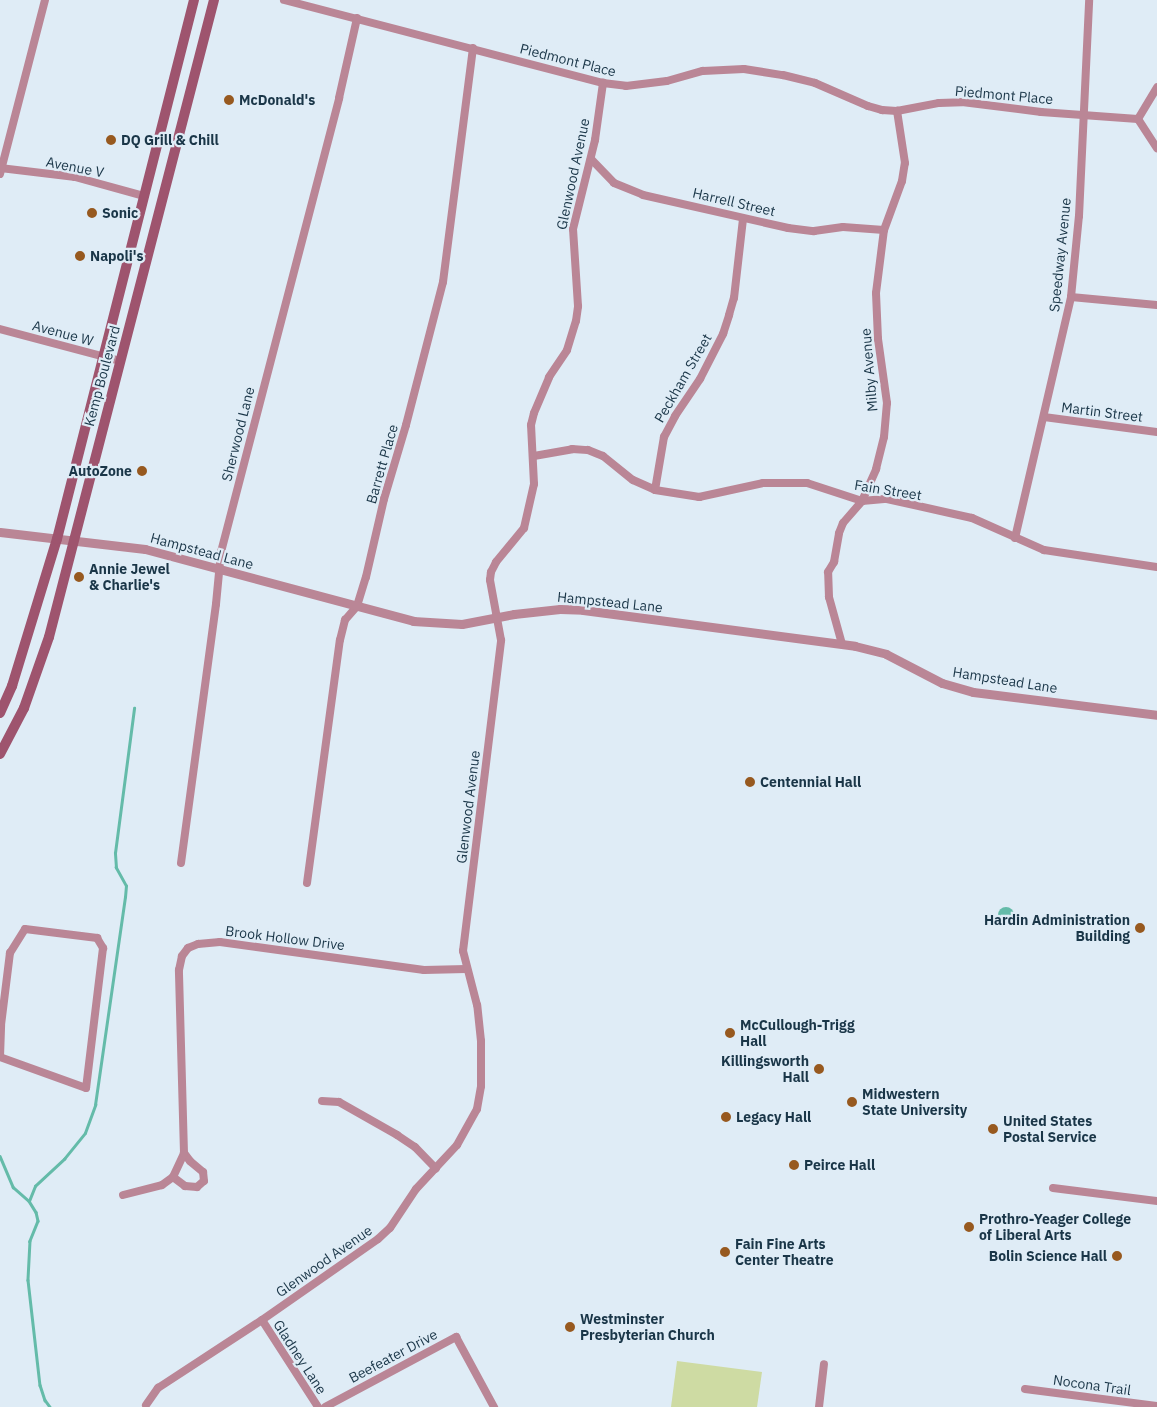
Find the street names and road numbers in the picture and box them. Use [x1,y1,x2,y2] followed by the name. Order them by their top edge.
[518,40,618,80] street label: Piedmont Place
[954,82,1054,108] street label: Piedmont Place
[553,117,593,231] street label: Glenwood Avenue
[45,153,105,181] street label: Avenue V
[691,184,777,220] street label: Harrell Street
[1046,197,1074,313] street label: Speedway Avenue
[31,317,95,349] street label: Avenue W
[80,324,124,428] street label: Kemp Boulevard
[857,328,881,412] street label: Milby Avenue
[651,331,715,425] street label: Peckham Street
[218,385,258,483] street label: Sherwood Lane
[1060,399,1144,425] street label: Martin Street
[363,422,401,506] street label: Barrett Place
[853,476,923,504] street label: Fain Street
[149,529,255,573] street label: Hampstead Lane
[556,588,664,616] street label: Hampstead Lane
[951,663,1059,697] street label: Hampstead Lane
[453,750,483,864] street label: Glenwood Avenue
[224,922,346,954] street label: Brook Hollow Drive
[273,1222,375,1300] street label: Glenwood Avenue
[270,1317,330,1397] street label: Gladney Lane
[346,1326,440,1386] street label: Beefeater Drive
[1052,1371,1132,1399] street label: Nocona Trail

